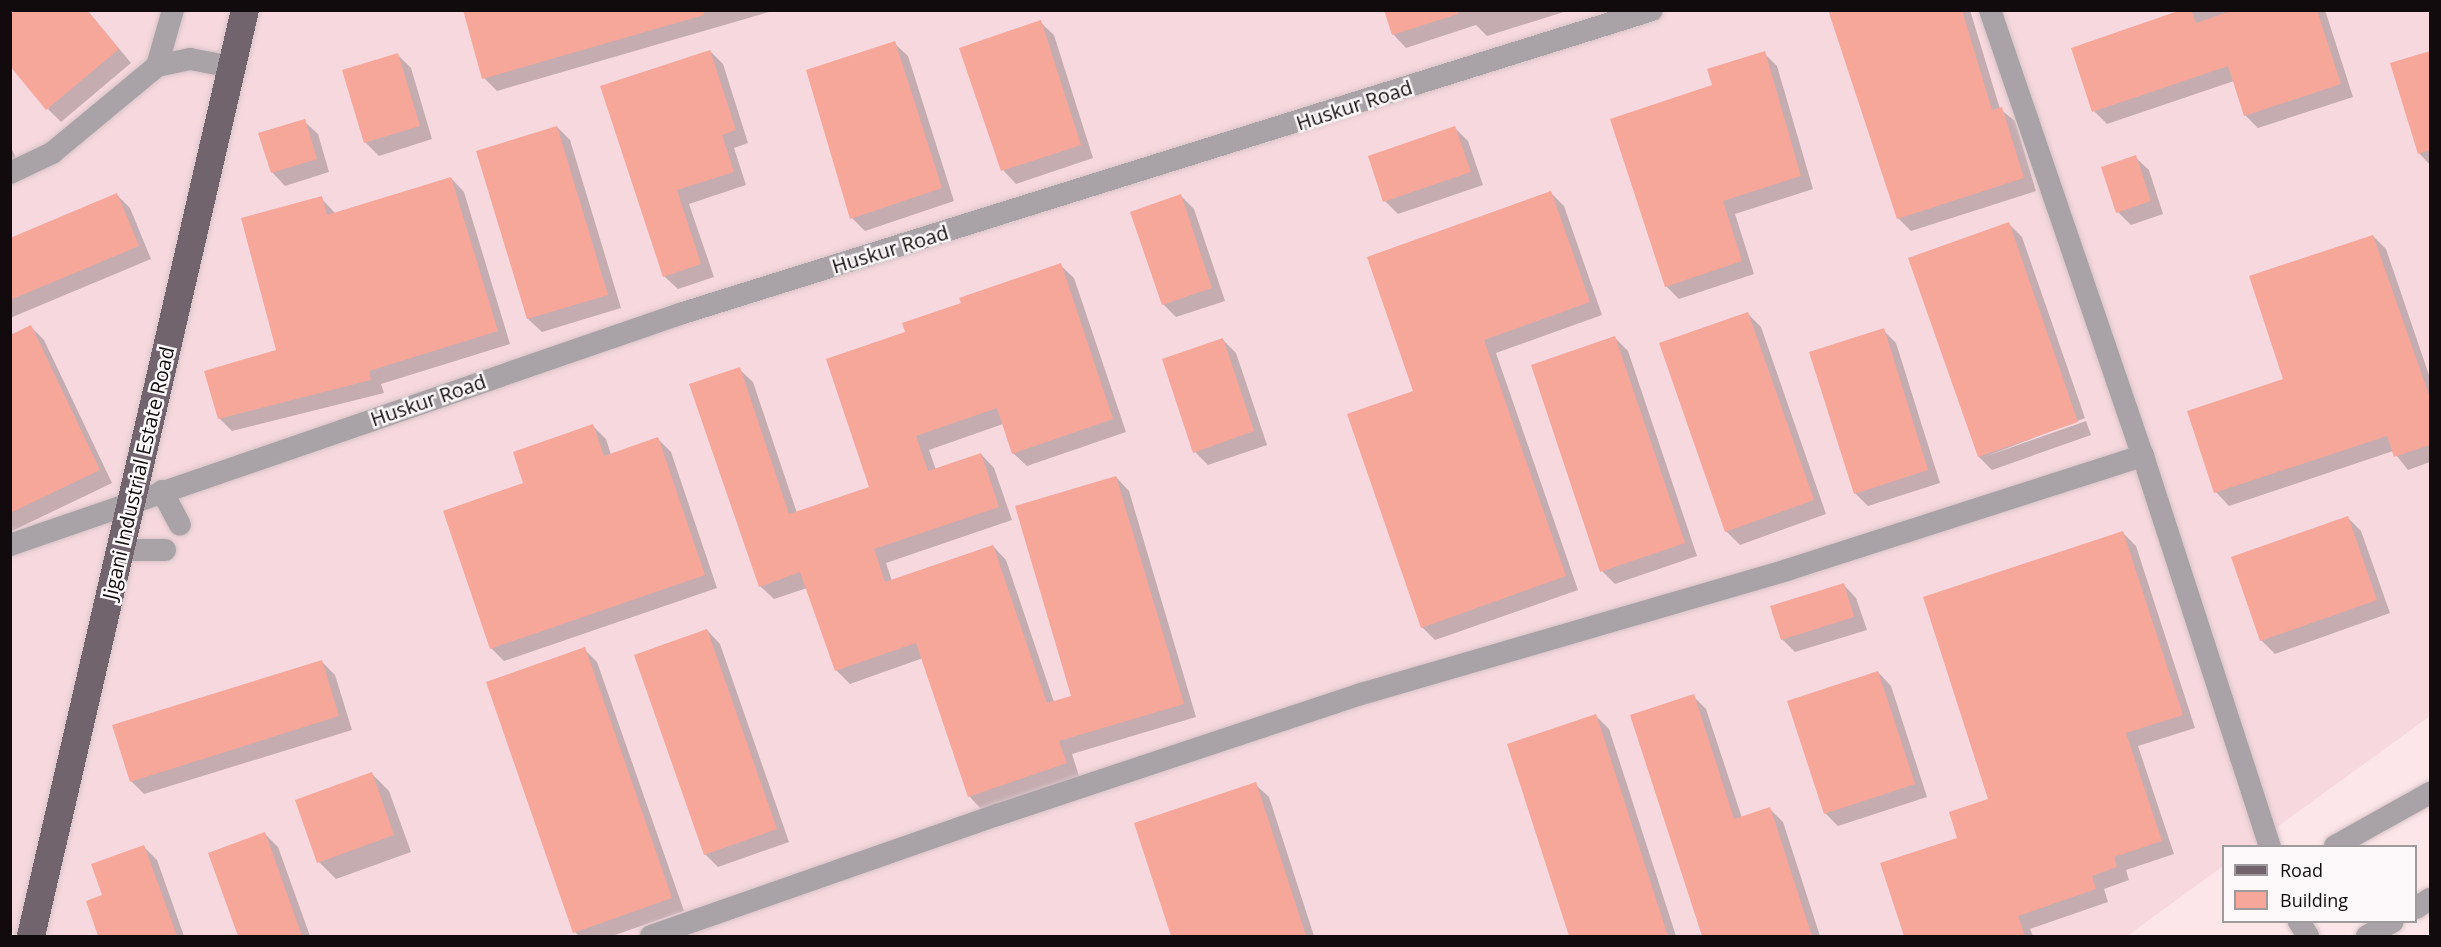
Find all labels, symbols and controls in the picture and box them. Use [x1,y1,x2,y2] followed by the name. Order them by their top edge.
[1293,75,1415,135] street label: Huskur Road
[829,220,951,278] street label: Huskur Road
[97,344,179,602] street label: Jigani Industrial Estate Road
[367,369,489,431] street label: Huskur Road
[2222,845,2417,923] legend
[2280,858,2323,882] text: Road
[2280,888,2348,912] text: Building

